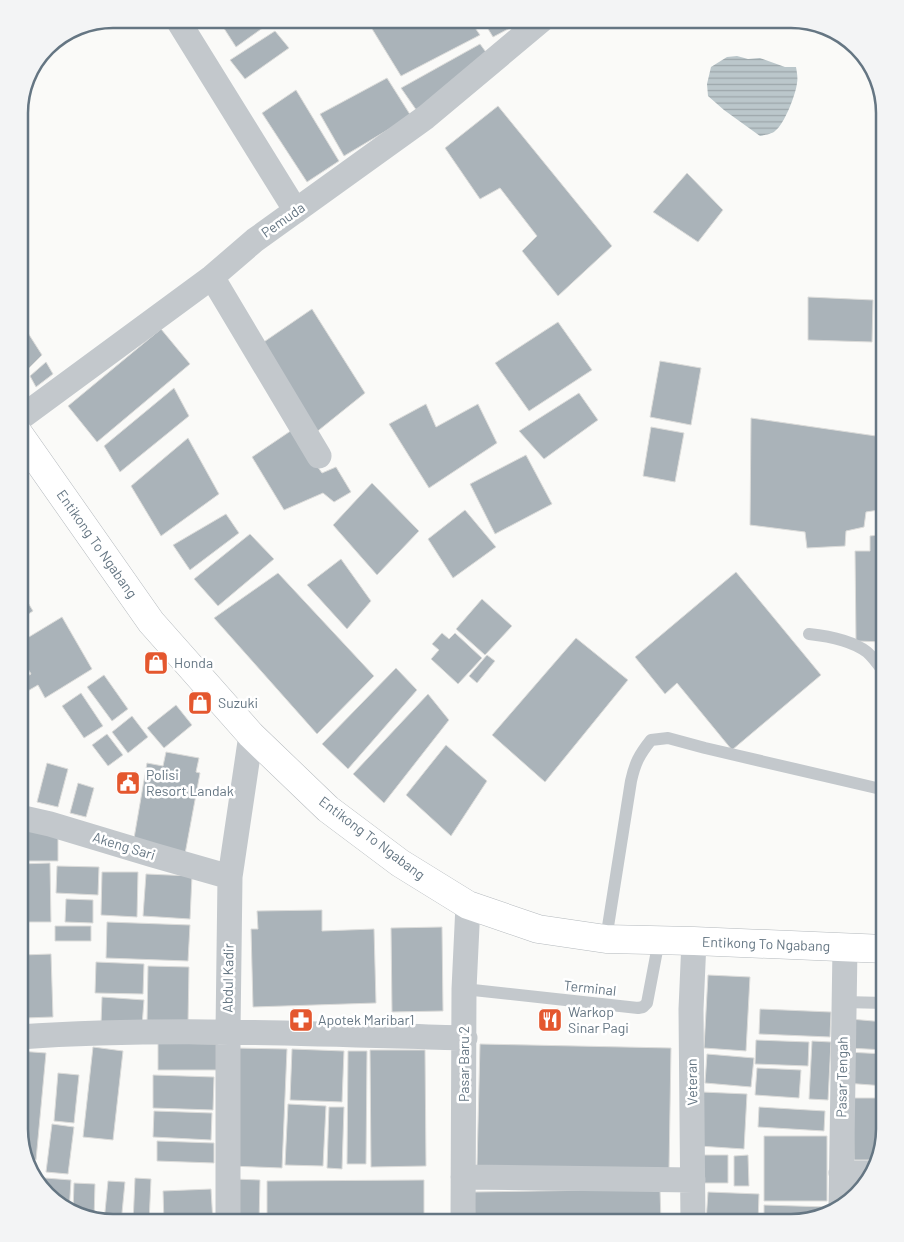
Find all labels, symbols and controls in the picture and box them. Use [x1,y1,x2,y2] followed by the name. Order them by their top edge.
[258,198,308,241] street label: Pemuda
[54,486,141,601] street label: Entikong To Ngabang
[143,650,169,676] shop icon: Honda
[174,654,213,671] place label: Honda
[187,690,213,716] shop icon: Suzuki
[218,694,258,711] place label: Suzuki
[146,766,234,799] place label: Polisi Resort Landak
[115,770,141,796] public building icon: Polisi Resort Landak
[316,792,429,883] street label: Entikong To Ngabang
[91,828,157,863] street label: Akeng Sari
[702,933,830,954] street label: Entikong To Ngabang
[218,943,237,1013] street label: Abdul Kadir
[563,976,617,999] street label: Terminal
[568,1003,629,1036] place label: Warkop Sinar Pagi
[288,1007,314,1033] pharmacy icon: Apotek Maribar1
[537,1007,563,1033] restaurant icon: Warkop Sinar Pagi
[318,1011,414,1028] place label: Apotek Maribar1
[455,1026,472,1102] street label: Pasar Baru 2
[832,1036,851,1118] street label: Pasar Tengah
[683,1058,700,1106] street label: Veteran

